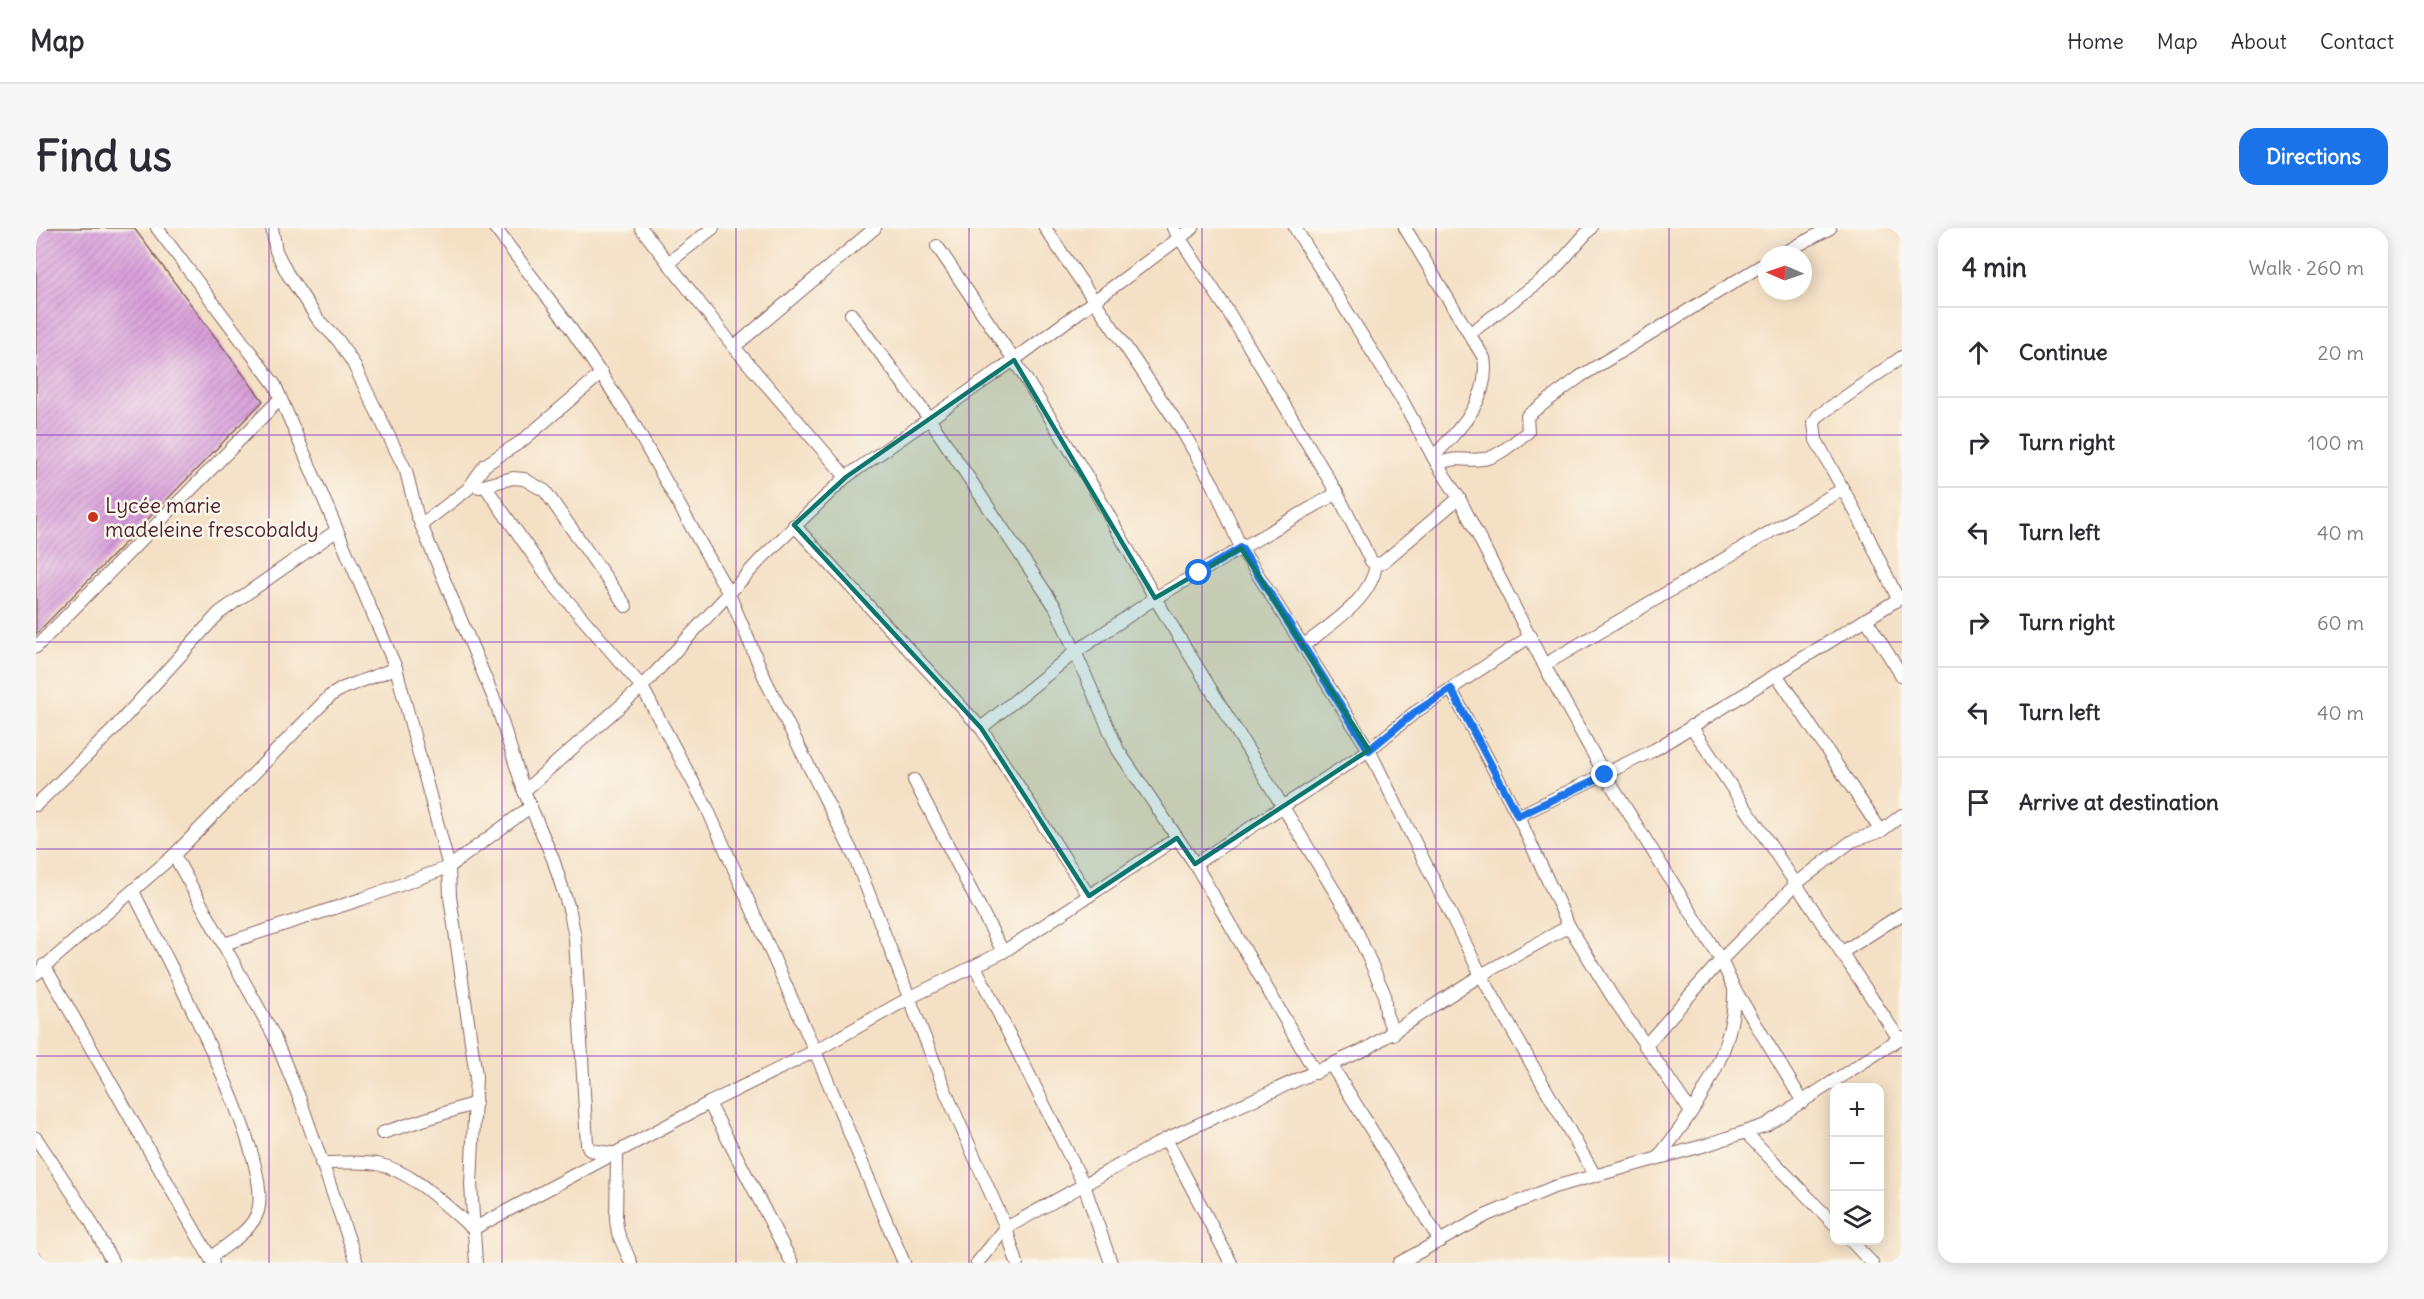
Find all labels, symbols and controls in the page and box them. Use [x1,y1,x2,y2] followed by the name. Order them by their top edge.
[30,23,84,59] text: Map
[2067,28,2124,55] text: Home
[2157,28,2198,55] text: Map
[2231,28,2287,55] text: About
[2320,28,2394,55] text: Contact
[2239,128,2388,185] button: Directions
[36,130,172,182] text: Find us
[1758,246,1812,300] north arrow
[1962,251,2027,284] text: 4 min
[2248,255,2364,280] text: Walk · 260 m
[1962,336,1995,369] icon: ahead
[2019,338,2108,366] text: Continue
[2318,340,2364,365] text: 20 m
[1962,426,1995,459] icon: right
[2019,428,2115,456] text: Turn right
[2307,430,2364,455] text: 100 m
[105,492,319,543] place label: Lycée marie madeleine frescobaldy
[86,510,100,524] marker: Lycée marie madeleine frescobaldy
[1962,516,1995,549] icon: left
[2019,518,2100,546] text: Turn left
[2317,520,2364,545] text: 40 m
[1185,559,1211,585] route start
[1962,606,1995,639] icon: right
[2019,608,2115,636] text: Turn right
[2317,610,2364,635] text: 60 m
[1962,696,1995,729] icon: left
[2019,698,2100,726] text: Turn left
[2317,700,2364,725] text: 40 m
[1591,761,1617,787] route end
[1962,786,1995,819] icon: arrive
[2019,788,2219,816] text: Arrive at destination
[1830,1083,1884,1245] map controls
[1830,1083,1884,1137] button: +
[1830,1137,1884,1191] button: −
[1830,1191,1884,1245] button: layers

